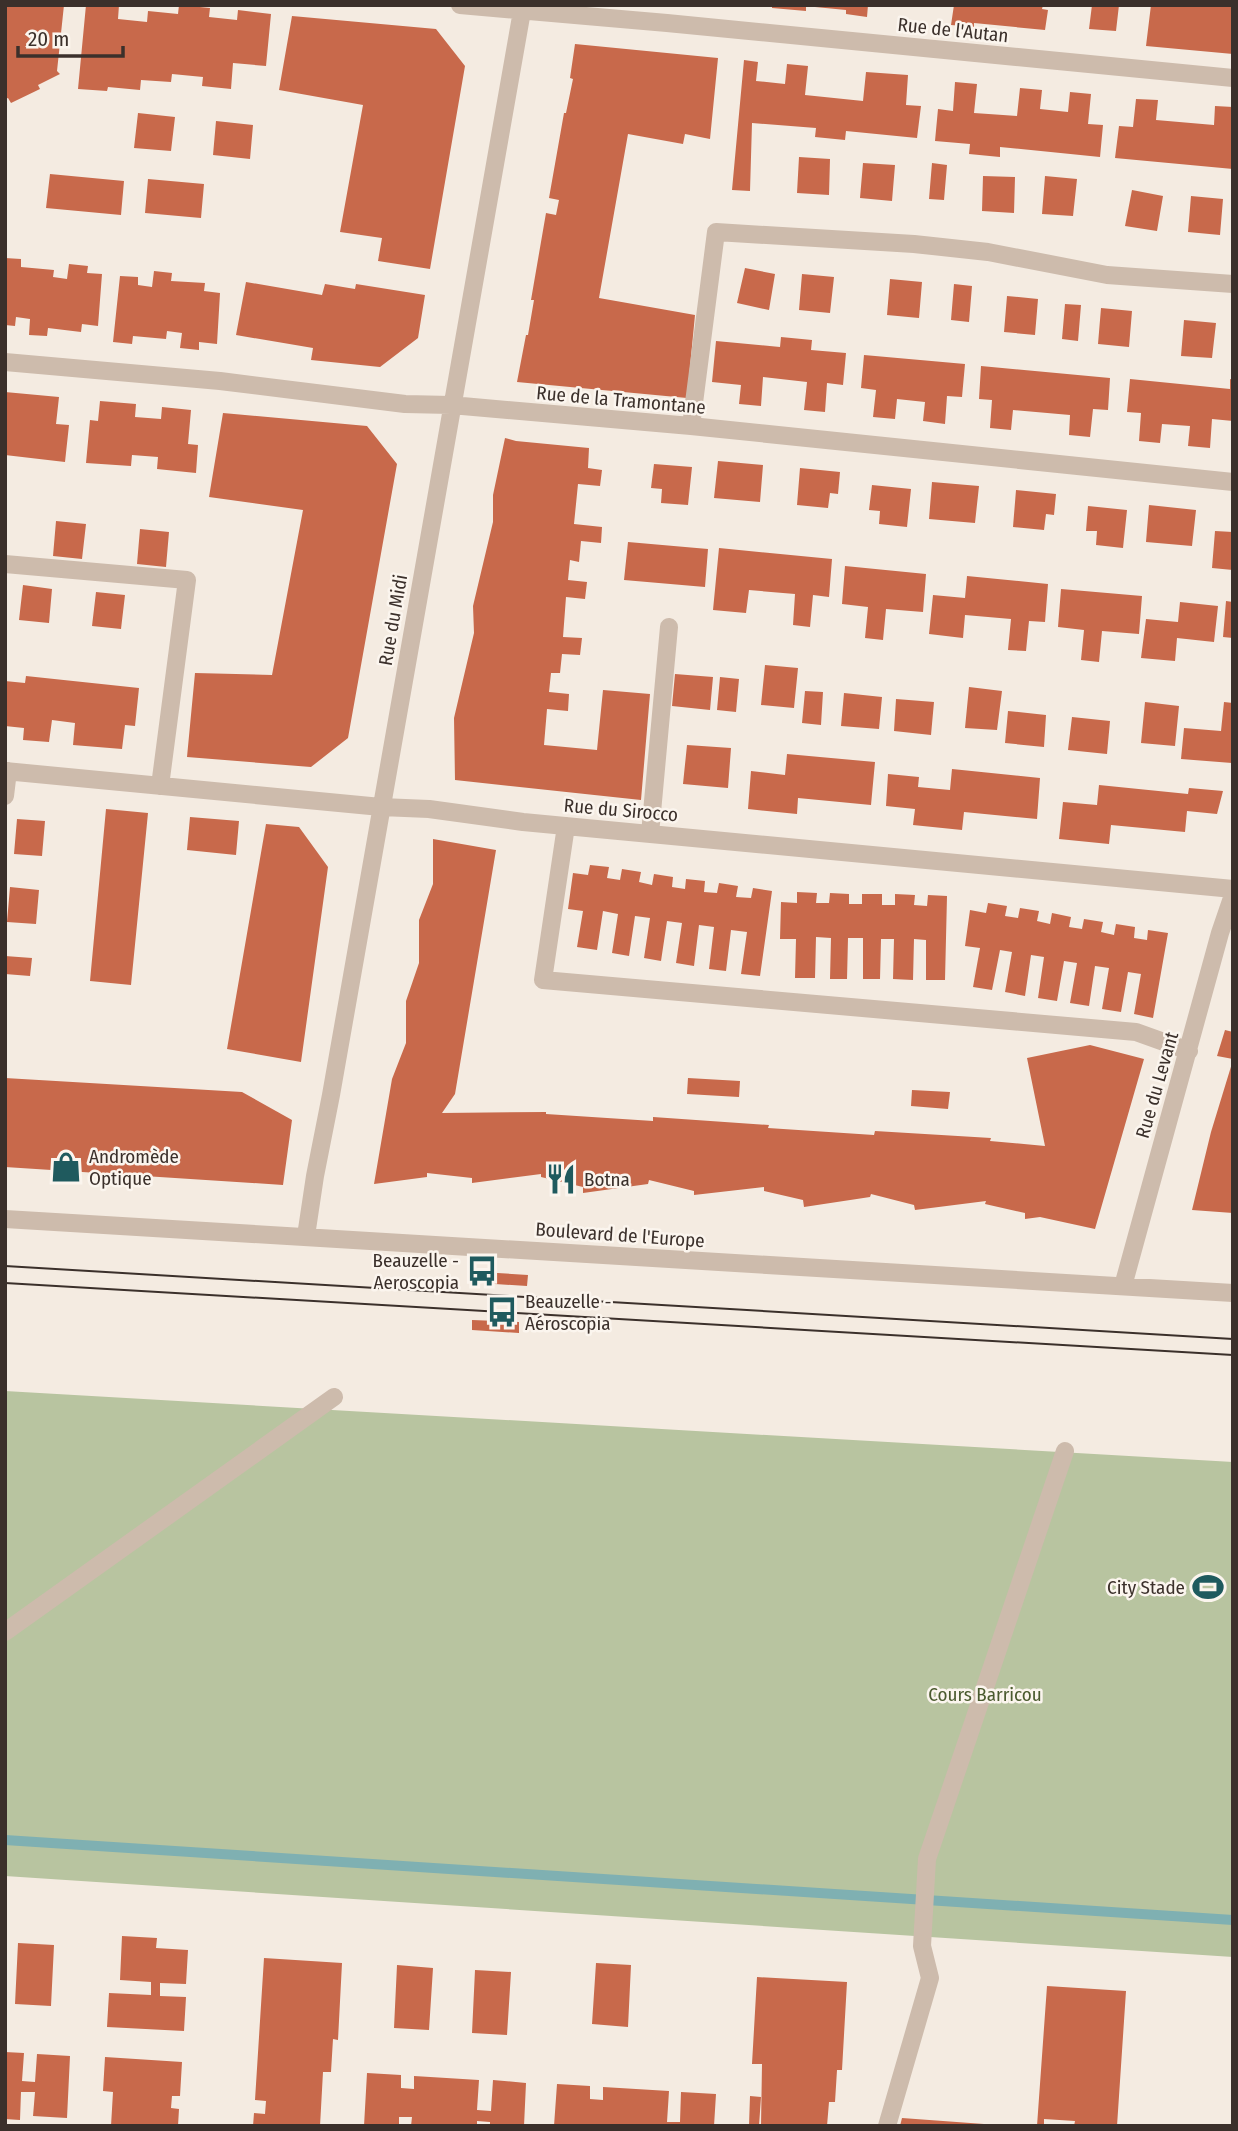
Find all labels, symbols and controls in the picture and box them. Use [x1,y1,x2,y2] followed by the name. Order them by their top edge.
[896,13,1010,47] street label: Rue de l'Autan
[18,14,122,58] scale bar
[28,26,69,52] text: 20 m
[535,381,707,419] street label: Rue de la Tramontane
[374,573,412,667] street label: Rue du Midi
[563,794,679,826] street label: Rue du Sirocco
[1131,1028,1183,1141] street label: Rue du Levant
[89,1145,179,1190] place label: Andromède Optique
[49,1150,83,1184] shop icon: Andromède Optique
[544,1162,578,1196] restaurant icon: Botna
[584,1168,630,1191] place label: Botna
[535,1218,705,1252] street label: Boulevard de l'Europe
[373,1249,459,1294] place label: Beauzelle - Aeroscopia
[465,1254,499,1288] bus stop icon: Beauzelle - Aeroscopia
[525,1290,611,1335] place label: Beauzelle - Aéroscopia
[485,1295,519,1329] bus stop icon: Beauzelle - Aéroscopia
[1191,1570,1225,1604] sports icon: City Stade
[1107,1576,1185,1599] place label: City Stade
[928,1683,1042,1706] park label: Cours Barricou

